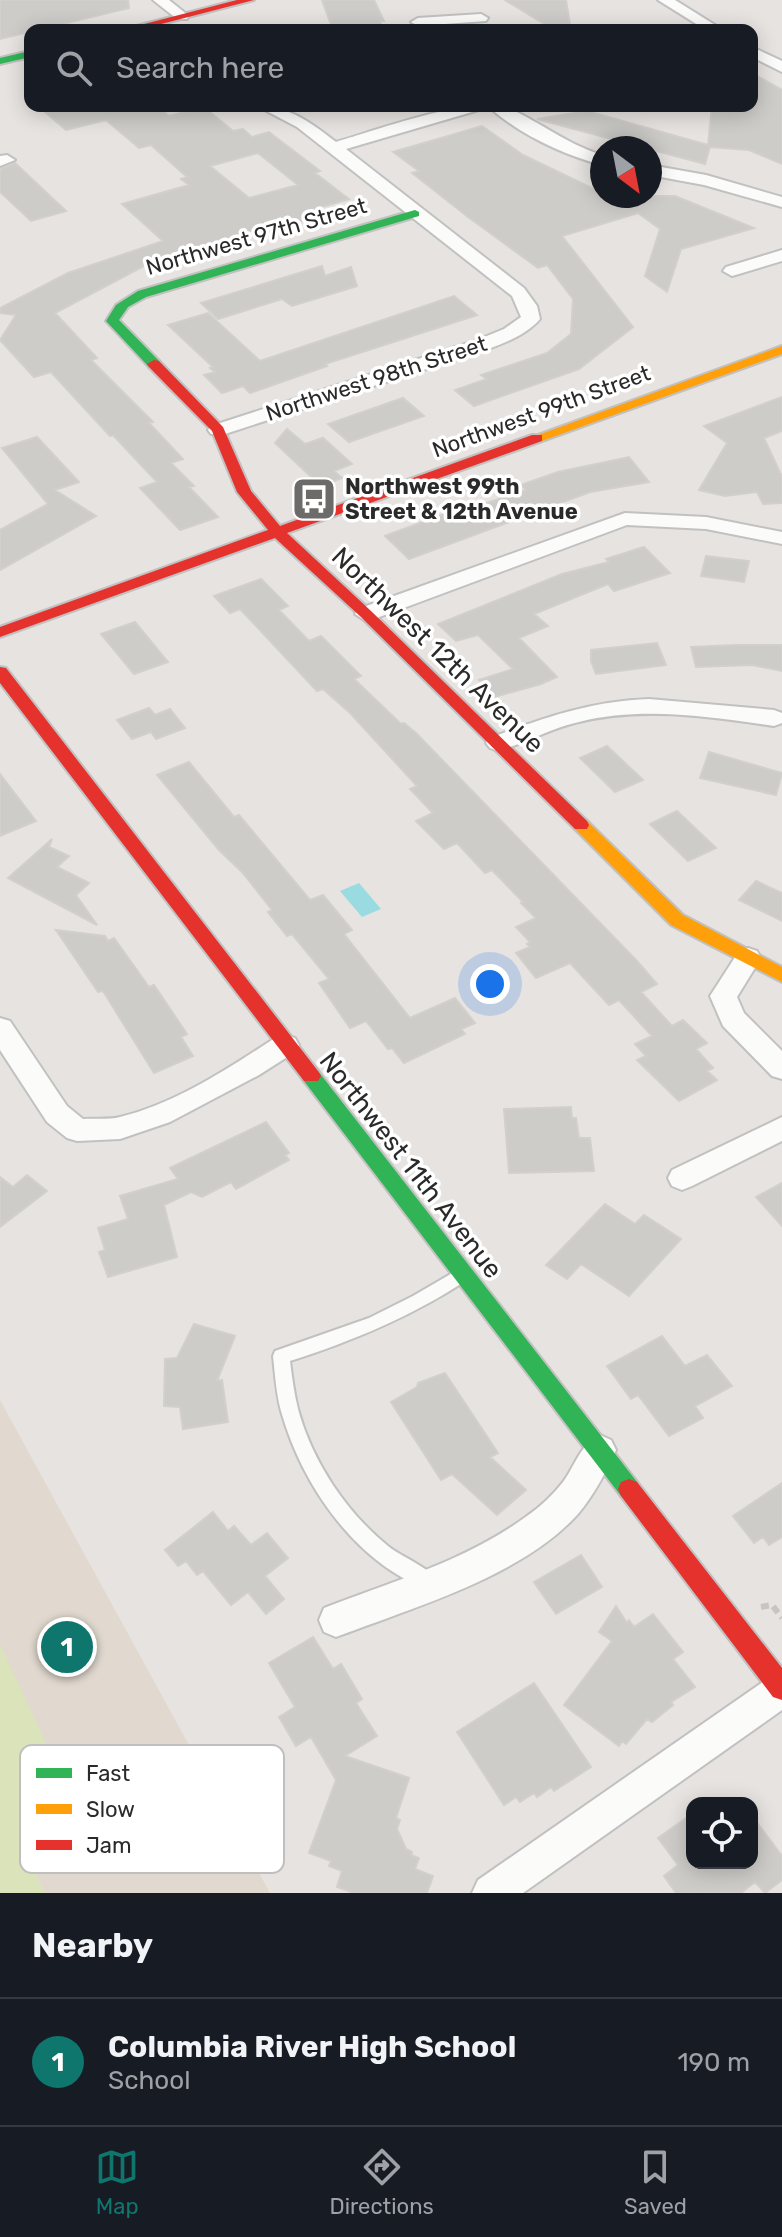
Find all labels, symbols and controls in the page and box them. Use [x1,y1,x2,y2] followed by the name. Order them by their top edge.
[24,24,758,112] search box
[52,46,96,90] icon: search
[116,50,284,86] text: Search here
[590,136,662,208] north arrow
[143,192,370,281] street label: Northwest 97th Street
[262,330,491,427] street label: Northwest 98th Street
[428,359,654,464] street label: Northwest 99th Street
[345,473,578,525] place label: Northwest 99th Street & 12th Avenue
[290,475,338,523] bus stop icon: Northwest 99th Street & 12th Avenue
[325,541,550,760] street label: Northwest 12th Avenue
[470,964,510,1004] your location
[313,1046,509,1285] street label: Northwest 11th Avenue
[41,1617,93,1677] pin: 1
[20,1745,284,1873] legend
[86,1760,131,1787] text: Fast
[86,1796,135,1823] text: Slow
[686,1797,758,1869] map controls
[686,1797,758,1869] button: locate
[86,1832,132,1859] text: Jam
[32,1925,153,1966] text: Nearby
[108,2029,516,2065] text: Columbia River High School
[52,2047,64,2078] text: 1
[677,2047,750,2078] text: 190 m
[108,2065,191,2096] text: School
[95,2145,139,2220] tab: Map
[329,2145,434,2220] tab: Directions
[624,2145,687,2220] tab: Saved

